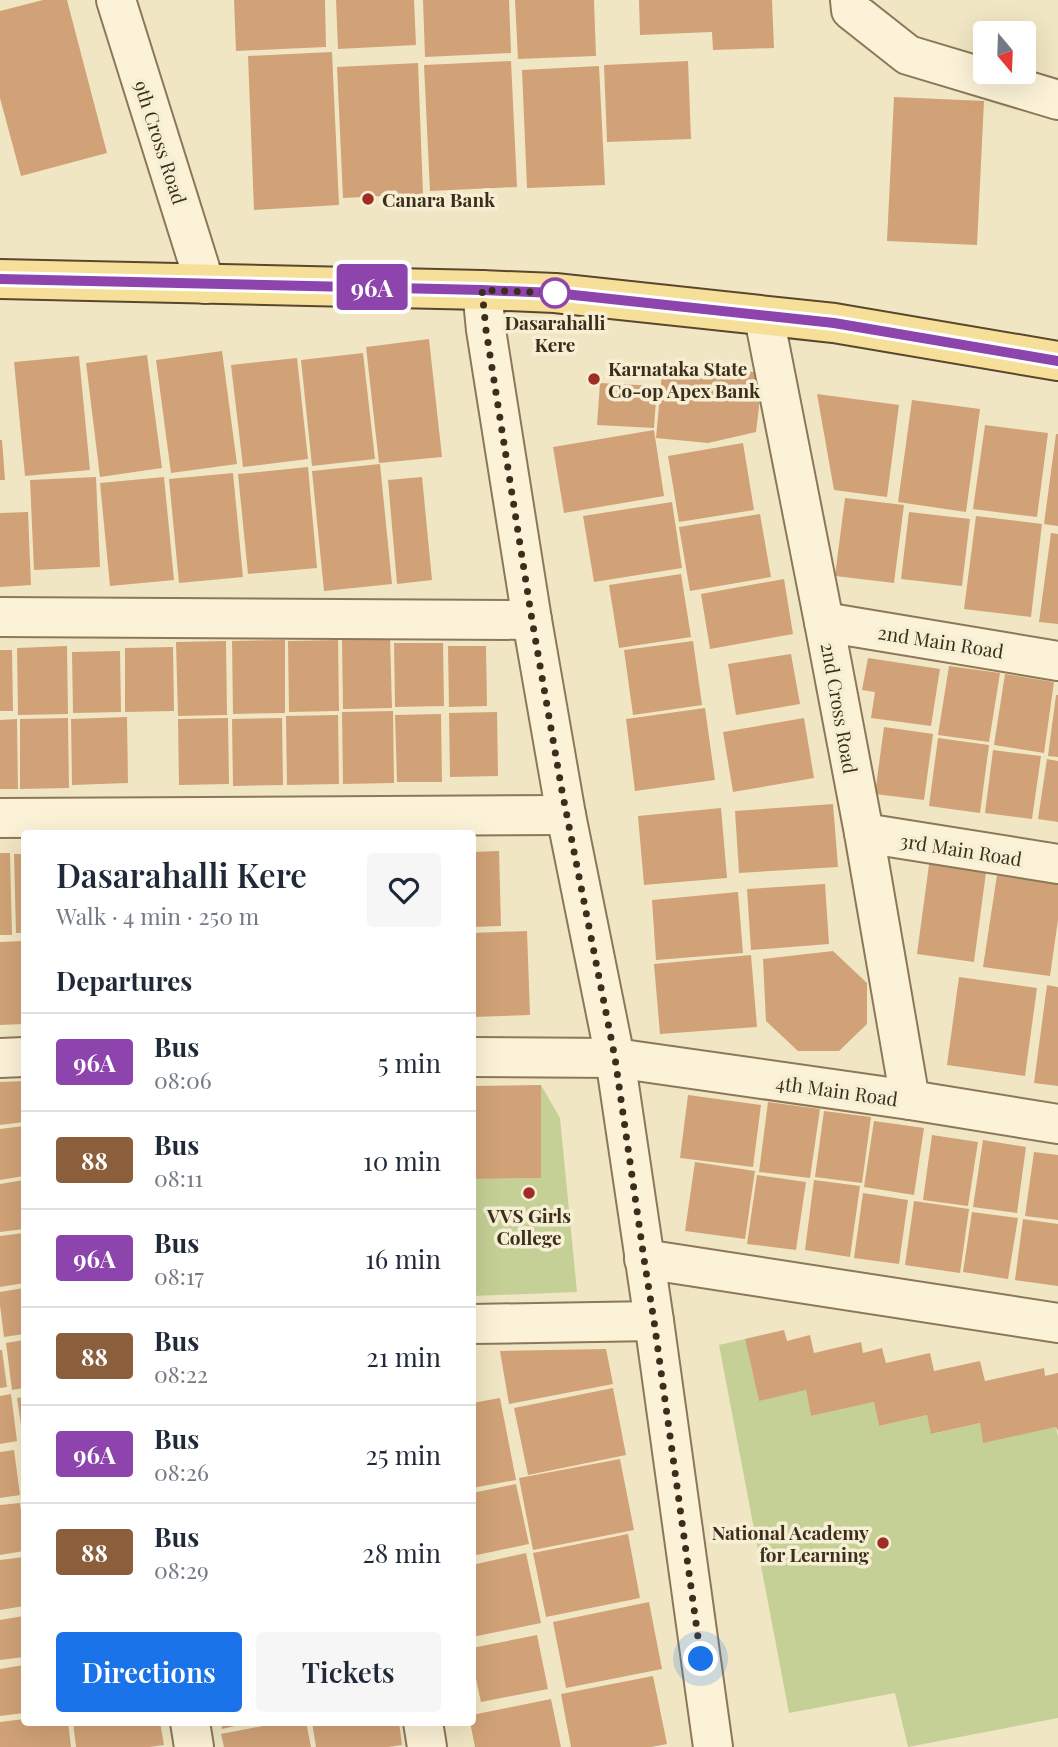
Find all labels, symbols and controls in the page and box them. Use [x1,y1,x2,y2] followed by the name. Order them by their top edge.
[973,21,1036,84] north arrow
[973,21,1036,84] map controls
[129,77,193,207] street label: 9th Cross Road
[382,186,496,212] place label: Canara Bank
[360,191,376,207] marker: Canara Bank
[332,264,412,310] line badge: 96A
[351,271,393,303] text: 96A
[540,278,570,308] marker: Dasarahalli Kere
[504,309,606,357] place label: Dasarahalli Kere
[608,355,761,403] place label: Karnataka State Co-op Apex Bank
[586,371,602,387] marker: Karnataka State Co-op Apex Bank
[876,618,1006,664] street label: 2nd Main Road
[816,640,864,776] street label: 2nd Cross Road
[898,827,1024,871] street label: 3rd Main Road
[56,852,307,896] text: Dasarahalli Kere
[367,853,441,927] button: heart
[56,900,259,931] text: Walk · 4 min · 250 m
[56,963,192,998] text: Departures
[154,1029,199,1064] text: Bus
[378,1045,441,1080] text: 5 min
[73,1046,116,1078] text: 96A
[154,1064,212,1095] text: 08:06
[774,1069,900,1111] street label: 4th Main Road
[154,1127,199,1162] text: Bus
[363,1143,441,1178] text: 10 min
[81,1144,108,1176] text: 88
[154,1162,203,1193] text: 08:11
[521,1185,537,1201] marker: VVS Girls College
[486,1202,571,1250] place label: VVS Girls College
[154,1225,199,1260] text: Bus
[365,1241,441,1276] text: 16 min
[73,1242,116,1274] text: 96A
[154,1260,204,1291] text: 08:17
[154,1323,199,1358] text: Bus
[366,1339,441,1374] text: 21 min
[81,1340,108,1372] text: 88
[154,1358,208,1389] text: 08:22
[154,1421,199,1456] text: Bus
[365,1437,441,1472] text: 25 min
[73,1438,116,1470] text: 96A
[154,1456,209,1487] text: 08:26
[154,1519,199,1554] text: Bus
[712,1519,869,1567] place label: National Academy for Learning
[362,1535,441,1570] text: 28 min
[875,1535,891,1551] marker: National Academy for Learning
[81,1536,108,1568] text: 88
[154,1554,209,1585] text: 08:29
[56,1632,242,1712] button: Directions
[256,1632,441,1712] button: Tickets
[683,1641,718,1676] your location

